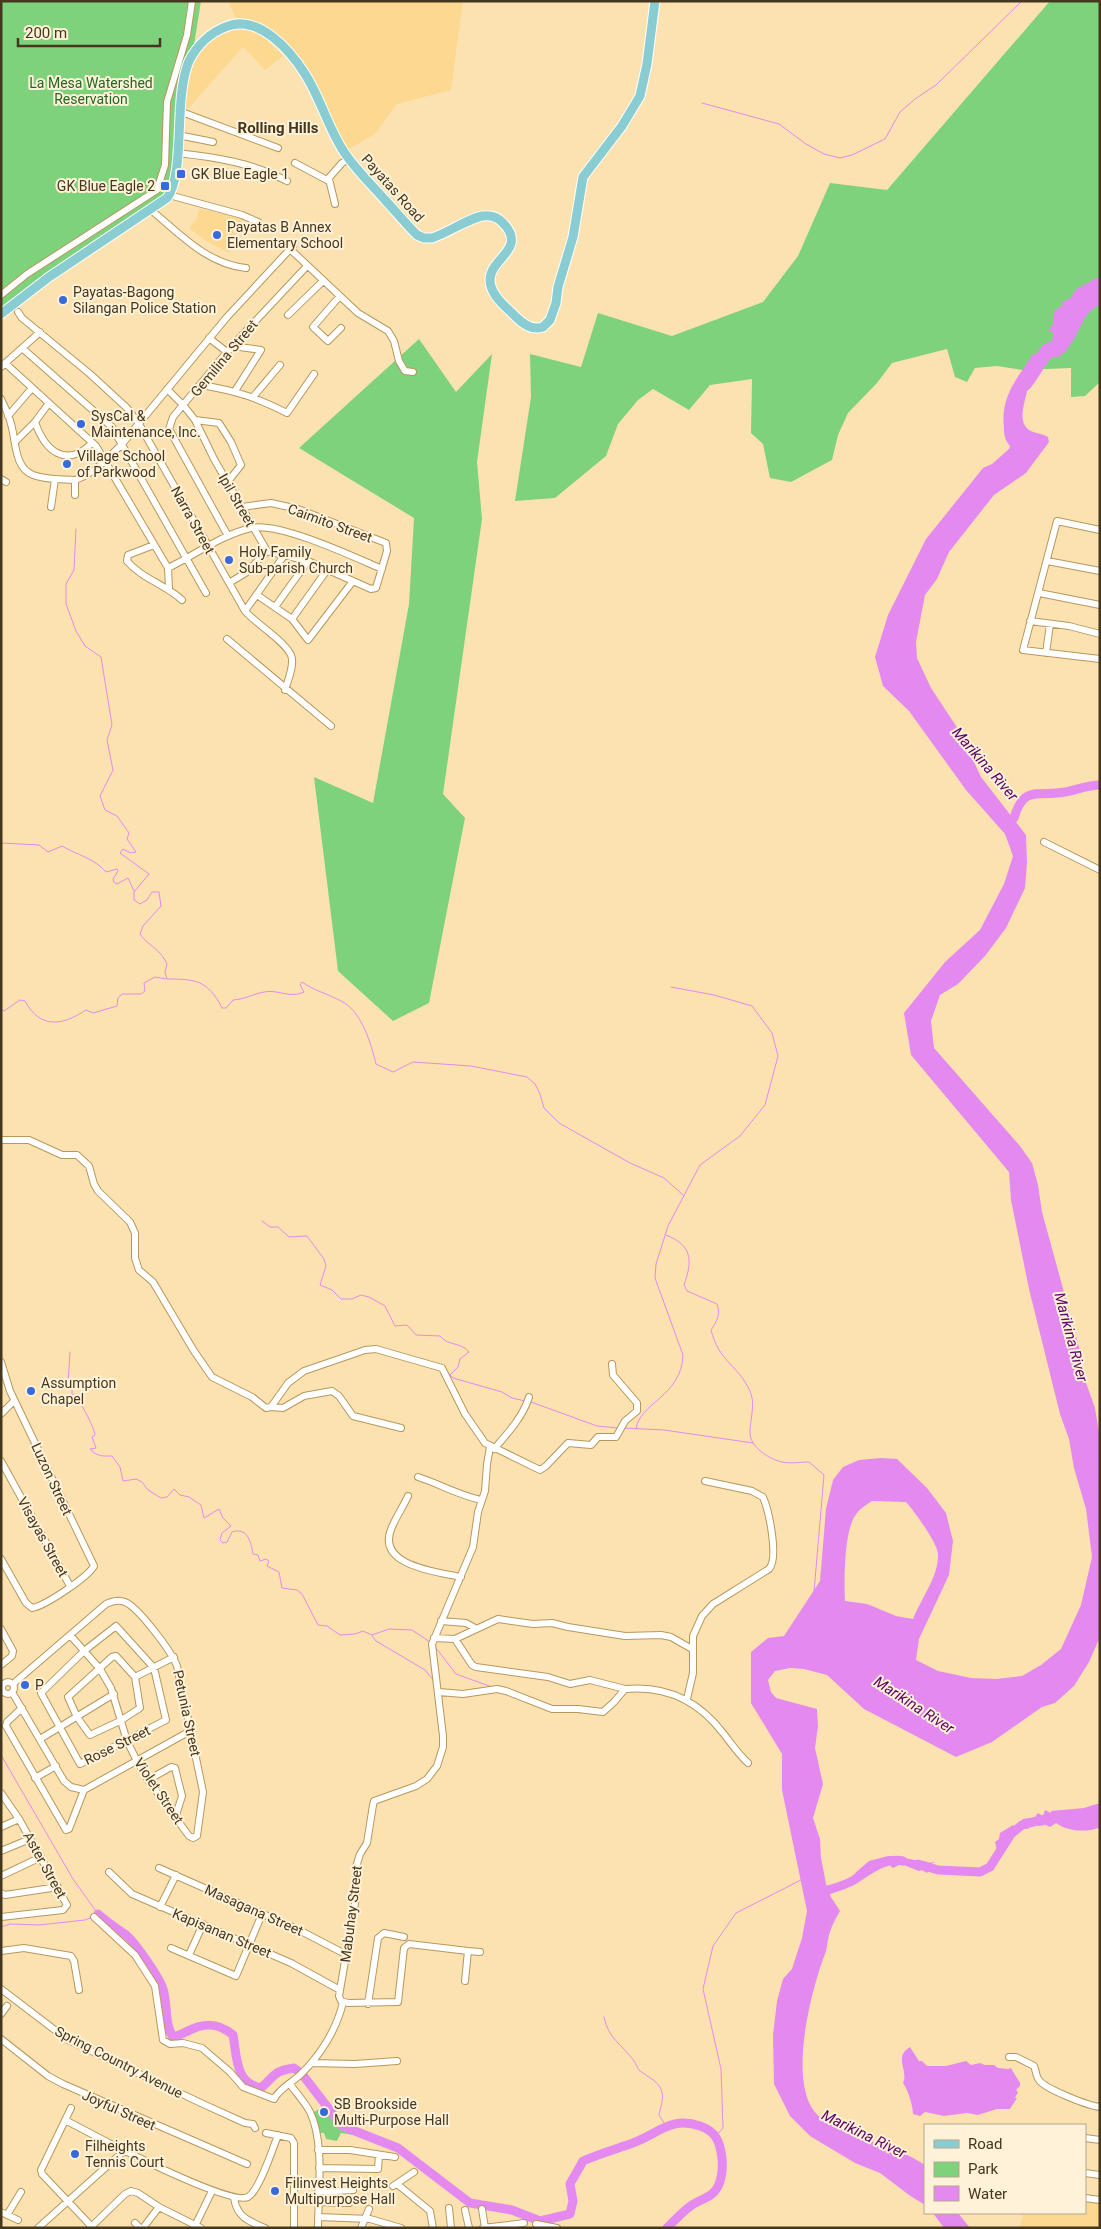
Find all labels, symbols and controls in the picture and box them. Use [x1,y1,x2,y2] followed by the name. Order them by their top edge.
[18,15,160,47] scale bar
[25,24,67,42] text: 200 m
[29,75,153,107] park label: La Mesa Watershed Reservation
[238,119,319,137] district label: Rolling Hills
[358,151,428,225] street label: Payatas Road
[191,166,289,182] place label: GK Blue Eagle 1
[175,168,187,180] marker: GK Blue Eagle 1
[57,178,155,194] place label: GK Blue Eagle 2
[159,180,171,192] marker: GK Blue Eagle 2
[227,219,343,251] place label: Payatas B Annex Elementary School
[211,229,223,241] marker: Payatas B Annex Elementary School
[73,284,216,316] place label: Payatas-Bagong Silangan Police Station
[57,294,69,306] marker: Payatas-Bagong Silangan Police Station
[187,316,261,400] street label: Gemilina Street
[91,408,201,440] place label: SysCal & Maintenance, Inc.
[75,418,87,430] marker: SysCal & Maintenance, Inc.
[77,448,165,480] place label: Village School of Parkwood
[61,458,73,470] marker: Village School of Parkwood
[215,470,259,530] street label: Ipil Street
[168,483,218,557] street label: Narra Street
[286,500,375,546] street label: Caimito Street
[239,544,353,576] place label: Holy Family Sub-parish Church
[223,554,235,566] marker: Holy Family Sub-parish Church
[948,723,1023,805] water label: Marikina River
[1050,1290,1092,1385] water label: Marikina River
[41,1375,116,1407] place label: Assumption Chapel
[25,1385,37,1397] marker: Assumption Chapel
[28,1440,76,1518] street label: Luzon Street
[14,1494,72,1580] street label: Visayas Street
[170,1668,204,1758] street label: Petunia Street
[871,1672,958,1738] water label: Marikina River
[35,1677,44,1693] place label: P
[19,1679,31,1691] marker: P
[81,1722,153,1768] street label: Rose Street
[131,1755,187,1827] street label: Violet Street
[20,1829,70,1901] street label: Aster Street
[337,1864,365,1963] street label: Mabuhay Street
[202,1881,306,1939] street label: Masagana Street
[170,1905,274,1961] street label: Kapisanan Street
[52,2023,186,2101] street label: Spring Country Avenue
[80,2087,159,2133] street label: Joyful Street
[334,2096,449,2128] place label: SB Brookside Multi-Purpose Hall
[318,2106,330,2118] marker: SB Brookside Multi-Purpose Hall
[819,2106,910,2163] water label: Marikina River
[924,2124,1086,2214] legend
[968,2135,1002,2153] text: Road
[85,2138,165,2170] place label: Filheights Tennis Court
[69,2148,81,2160] marker: Filheights Tennis Court
[968,2160,999,2178] text: Park
[285,2175,395,2207] place label: Filinvest Heights Multipurpose Hall
[269,2185,281,2197] marker: Filinvest Heights Multipurpose Hall
[968,2185,1007,2203] text: Water

